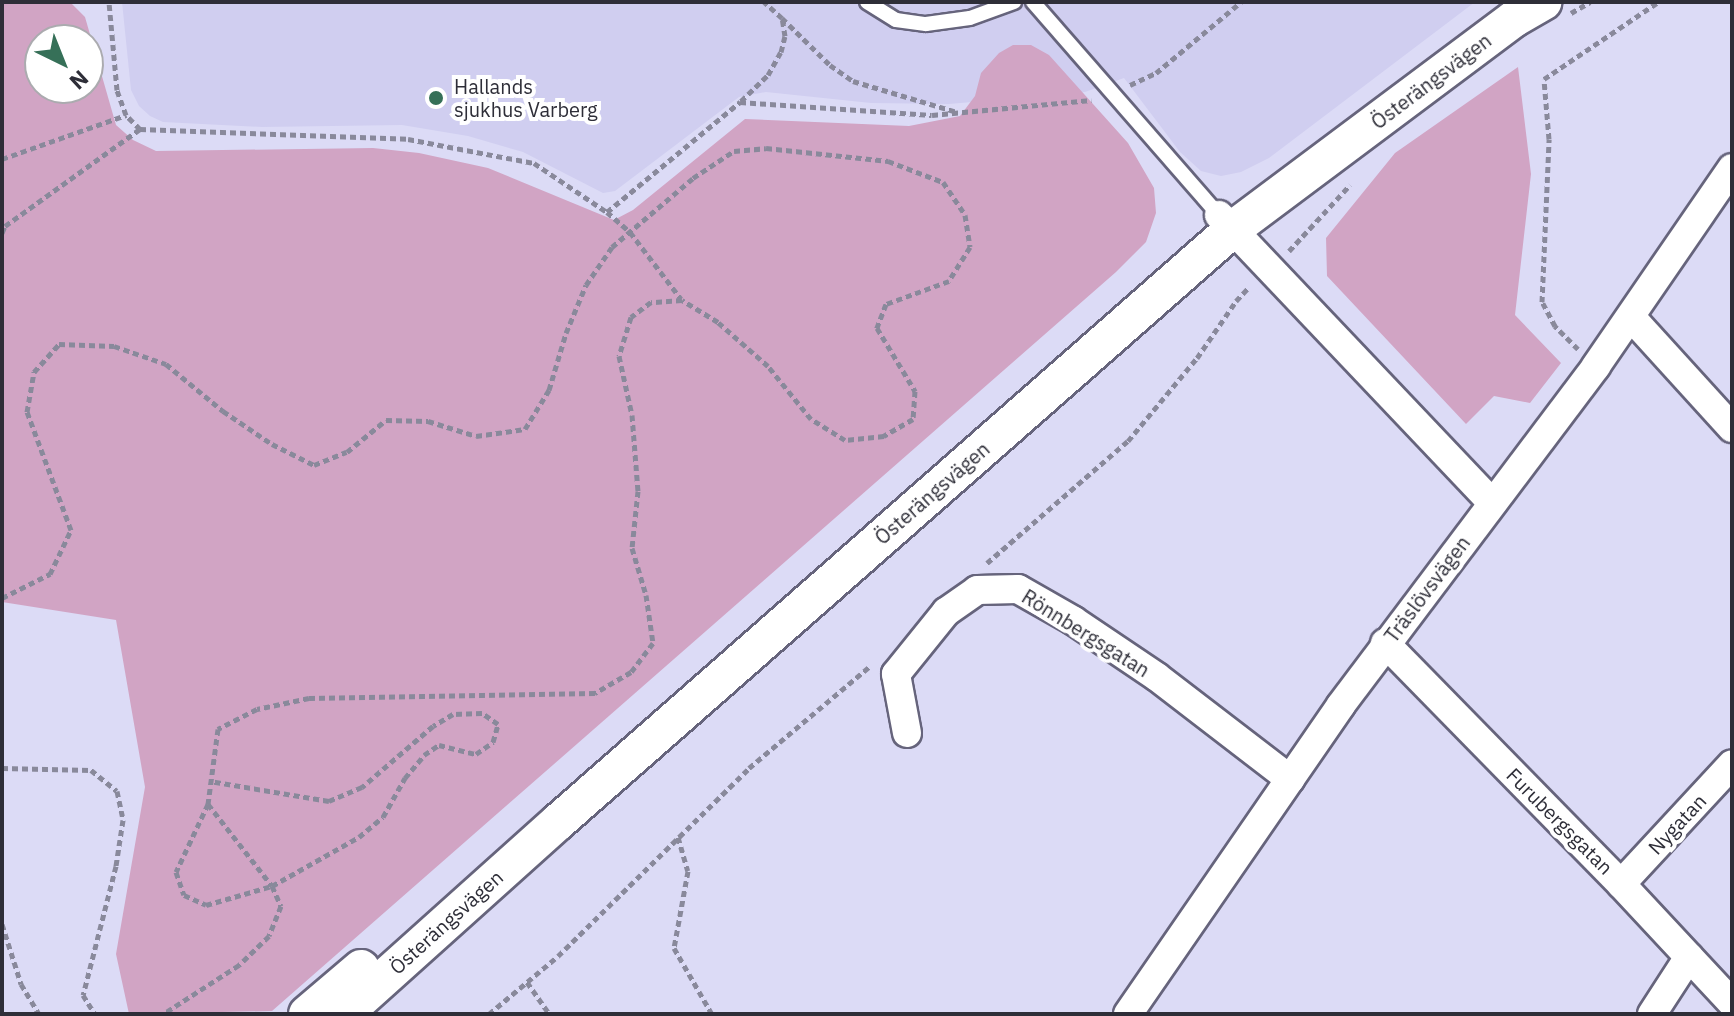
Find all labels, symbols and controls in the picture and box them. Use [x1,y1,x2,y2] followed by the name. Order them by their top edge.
[24,24,104,104] north arrow
[1366,28,1496,134] street label: Österängsvägen
[64,64,95,96] text: N
[454,74,597,121] place label: Hallands sjukhus Varberg
[425,87,447,109] marker: Hallands sjukhus Varberg
[870,437,994,549] street label: Österängsvägen
[1379,531,1475,647] street label: Träslövsvägen
[1018,584,1154,682] street label: Rönnbergsgatan
[1502,763,1618,879] street label: Furubergsgatan
[1643,789,1711,859] street label: Nygatan
[384,865,508,979] street label: Österängsvägen

